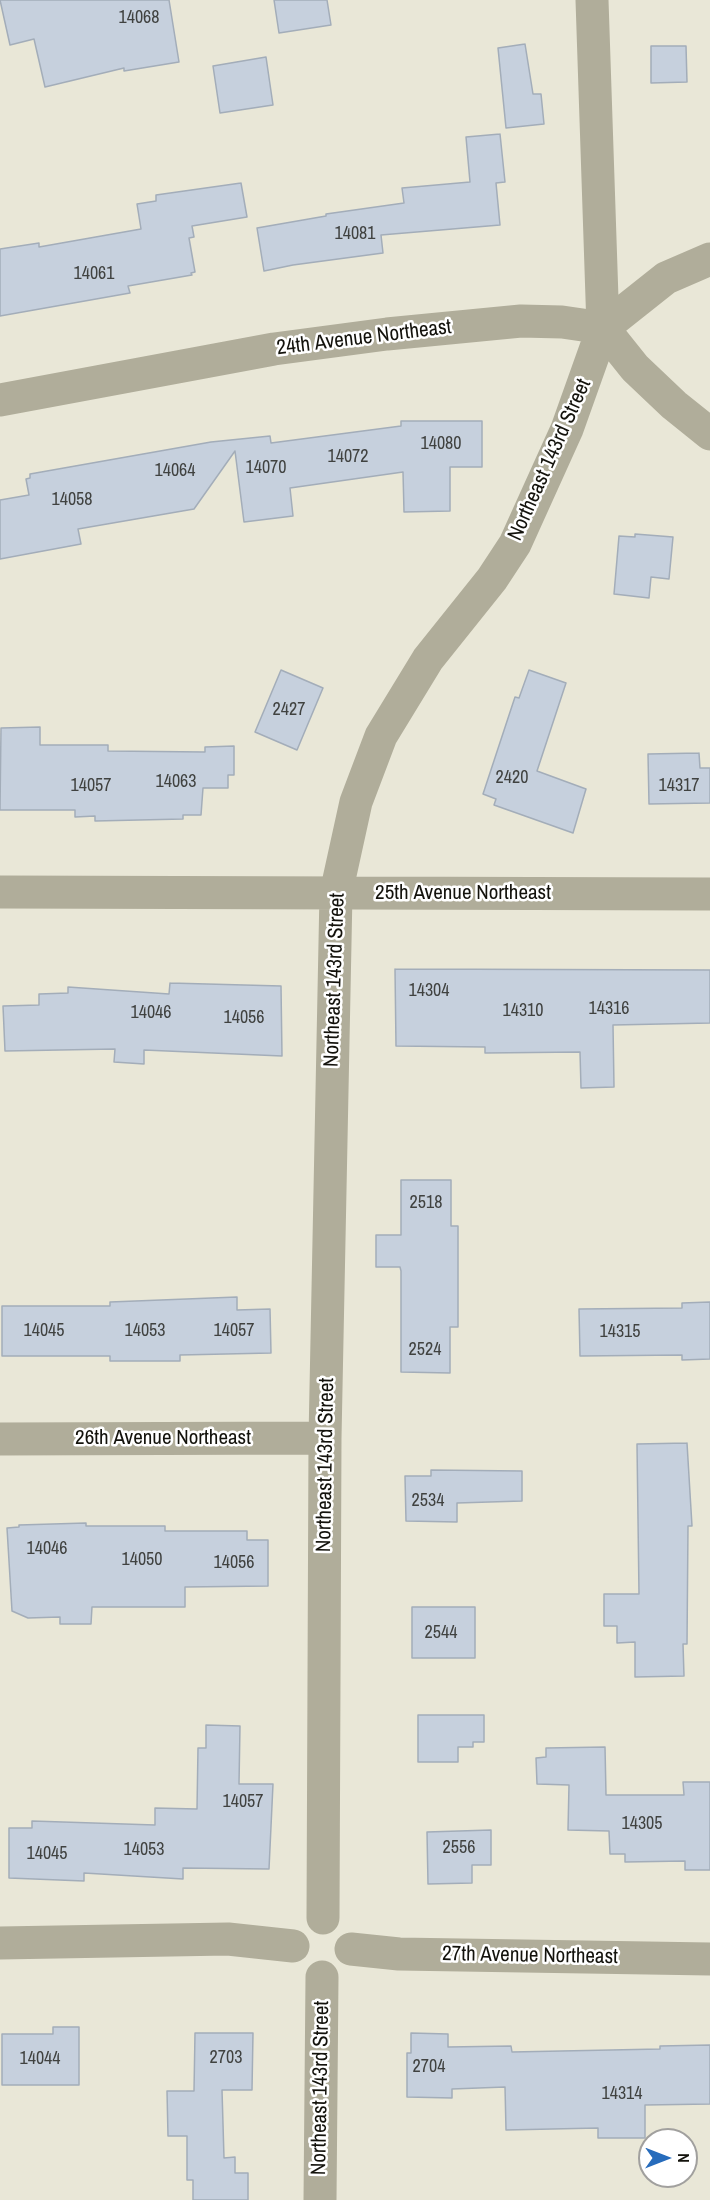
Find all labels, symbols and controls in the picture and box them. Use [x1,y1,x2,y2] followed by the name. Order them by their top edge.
[118,7,160,29] house number: 14068
[334,223,376,245] house number: 14081
[73,263,115,285] house number: 14061
[275,315,453,361] street label: 24th Avenue Northeast
[503,375,597,545] street label: Northeast 143rd Street
[420,433,462,455] house number: 14080
[327,446,369,468] house number: 14072
[245,457,287,479] house number: 14070
[154,460,196,482] house number: 14064
[51,489,93,511] house number: 14058
[273,699,305,721] house number: 2427
[496,767,528,789] house number: 2420
[155,771,197,793] house number: 14063
[70,775,112,797] house number: 14057
[658,775,700,797] house number: 14317
[375,880,551,906] street label: 25th Avenue Northeast
[319,893,351,1067] street label: Northeast 143rd Street
[408,980,450,1002] house number: 14304
[588,998,630,1020] house number: 14316
[502,1000,544,1022] house number: 14310
[130,1002,172,1024] house number: 14046
[223,1007,265,1029] house number: 14056
[410,1192,442,1214] house number: 2518
[23,1320,65,1342] house number: 14045
[124,1320,166,1342] house number: 14053
[213,1320,255,1342] house number: 14057
[599,1321,641,1343] house number: 14315
[409,1339,441,1361] house number: 2524
[312,1378,340,1552] street label: Northeast 143rd Street
[75,1425,251,1451] street label: 26th Avenue Northeast
[412,1490,444,1512] house number: 2534
[26,1538,68,1560] house number: 14046
[121,1549,163,1571] house number: 14050
[213,1552,255,1574] house number: 14056
[425,1622,457,1644] house number: 2544
[222,1791,264,1813] house number: 14057
[621,1813,663,1835] house number: 14305
[443,1837,475,1859] house number: 2556
[123,1839,165,1861] house number: 14053
[26,1843,68,1865] house number: 14045
[442,1942,618,1970] street label: 27th Avenue Northeast
[307,2001,335,2175] street label: Northeast 143rd Street
[210,2047,242,2069] house number: 2703
[19,2048,61,2070] house number: 14044
[413,2056,445,2078] house number: 2704
[601,2083,643,2105] house number: 14314
[638,2128,698,2188] north arrow
[673,2153,695,2163] text: N

